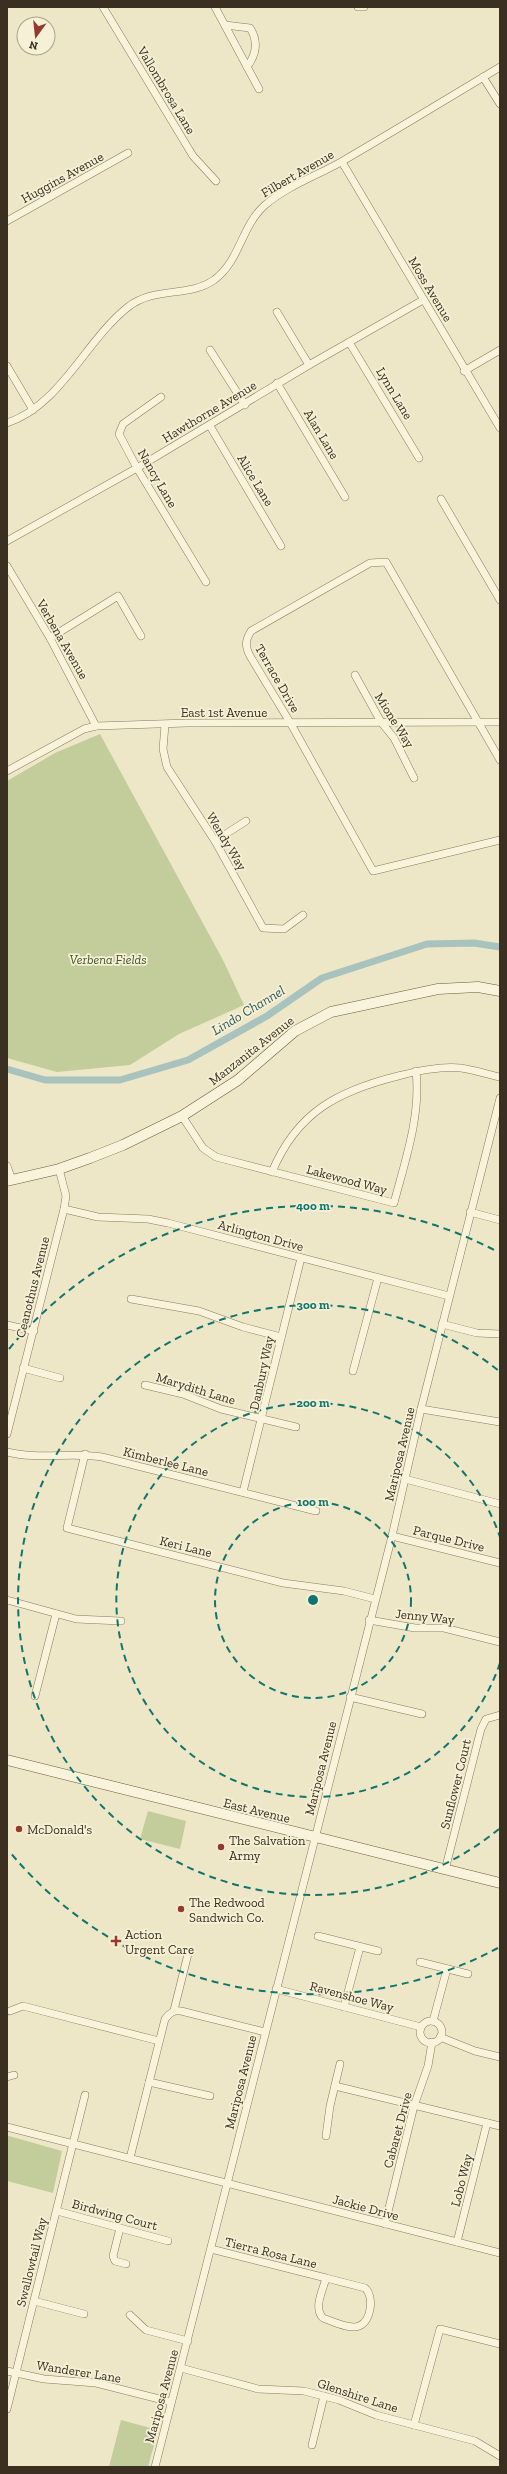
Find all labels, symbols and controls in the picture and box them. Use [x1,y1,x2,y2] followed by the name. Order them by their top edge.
[16,16,56,56] north arrow
[27,38,39,53] text: N
[134,43,199,137] street label: Vallombrosa Lane
[258,147,336,200] street label: Filbert Avenue
[19,149,106,206] street label: Huggins Avenue
[405,254,456,324] street label: Moss Avenue
[373,365,416,422] street label: Lynn Lane
[159,377,259,445] street label: Hawthorne Avenue
[301,407,342,462] street label: Alan Lane
[135,446,180,510] street label: Nancy Lane
[234,452,277,509] street label: Alice Lane
[33,596,91,682] street label: Verbena Avenue
[252,641,303,715] street label: Terrace Drive
[372,690,418,751] street label: Mione Way
[181,705,267,720] street label: East 1st Avenue
[203,809,250,873] street label: Wendy Way
[69,952,147,967] park label: Verbena Fields
[209,982,288,1039] water label: Lindo Channel
[206,1013,297,1088] street label: Manzanita Avenue
[305,1162,389,1198] street label: Lakewood Way
[296,1199,330,1213] text: 400 m
[216,1217,305,1254] street label: Arlington Drive
[13,1235,52,1339] street label: Ceanothus Avenue
[297,1298,330,1312] text: 300 m
[246,1334,277,1412] street label: Danbury Way
[154,1369,237,1408] street label: Marydith Lane
[296,1396,330,1410] text: 200 m
[381,1406,418,1503] street label: Mariposa Avenue
[122,1444,210,1479] street label: Kimberlee Lane
[297,1495,329,1509] text: 100 m
[412,1522,486,1555] street label: Parque Drive
[158,1533,213,1560] street label: Keri Lane
[306,1593,320,1607] centre of rings
[395,1606,456,1627] street label: Jenny Way
[302,1720,339,1817] street label: Mariposa Avenue
[437,1737,474,1831] street label: Sunflower Court
[222,1795,292,1826] street label: East Avenue
[27,1822,93,1837] place label: McDonald's
[14,1824,24,1834] marker: McDonald's
[229,1833,306,1863] place label: The Salvation Army
[216,1842,226,1852] marker: The Salvation Army
[189,1895,265,1925] place label: The Redwood Sandwich Co.
[176,1904,186,1914] marker: The Redwood Sandwich Co.
[125,1927,194,1957] place label: Action Urgent Care
[110,1935,122,1947] marker: Action Urgent Care
[308,1978,396,2015] street label: Ravenshoe Way
[222,2034,259,2131] street label: Mariposa Avenue
[380,2091,415,2170] street label: Cabaret Drive
[448,2152,475,2208] street label: Lobo Way
[331,2191,401,2224] street label: Jackie Drive
[71,2196,159,2233] street label: Birdwing Court
[13,2216,50,2308] street label: Swallowtail Way
[223,2234,318,2271] street label: Tierra Rosa Lane
[142,2348,181,2445] street label: Mariposa Avenue
[36,2357,122,2386] street label: Wanderer Lane
[316,2375,400,2416] street label: Glenshire Lane

